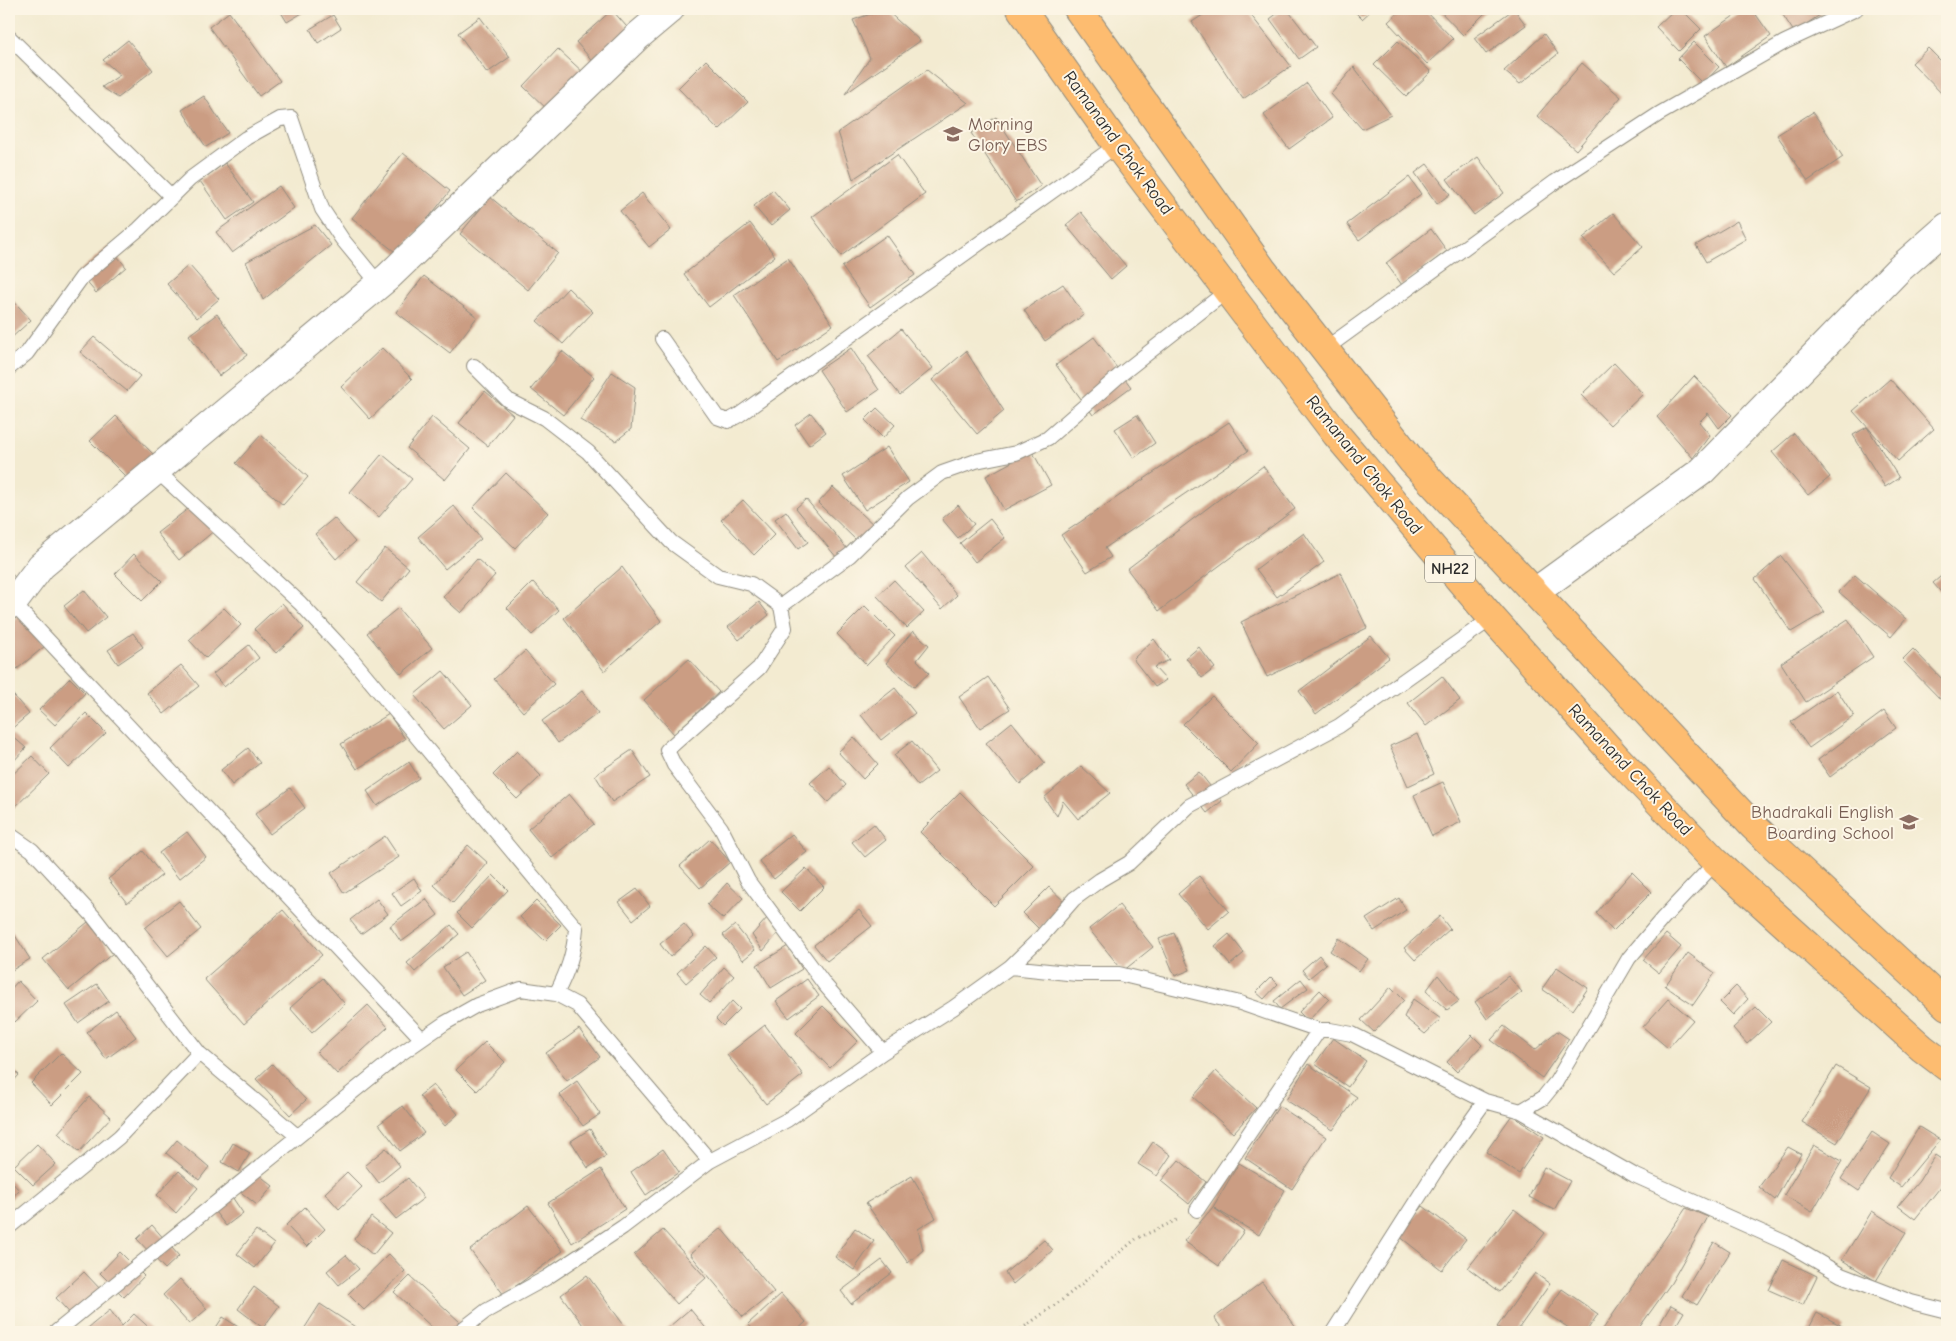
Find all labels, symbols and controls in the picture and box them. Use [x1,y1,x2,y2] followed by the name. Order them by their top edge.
[1059,67,1177,219] street label: Ramanand Chok Road
[968,114,1048,156] place label: Morning Glory EBS
[942,123,964,145] school or university icon: Morning Glory EBS
[1302,391,1426,539] street label: Ramanand Chok Road
[1425,556,1475,582] road number: NH22
[1563,700,1697,840] street label: Ramanand Chok Road
[1751,802,1894,844] place label: Bhadrakali English Boarding School
[1898,811,1920,833] school or university icon: Bhadrakali English Boarding School

